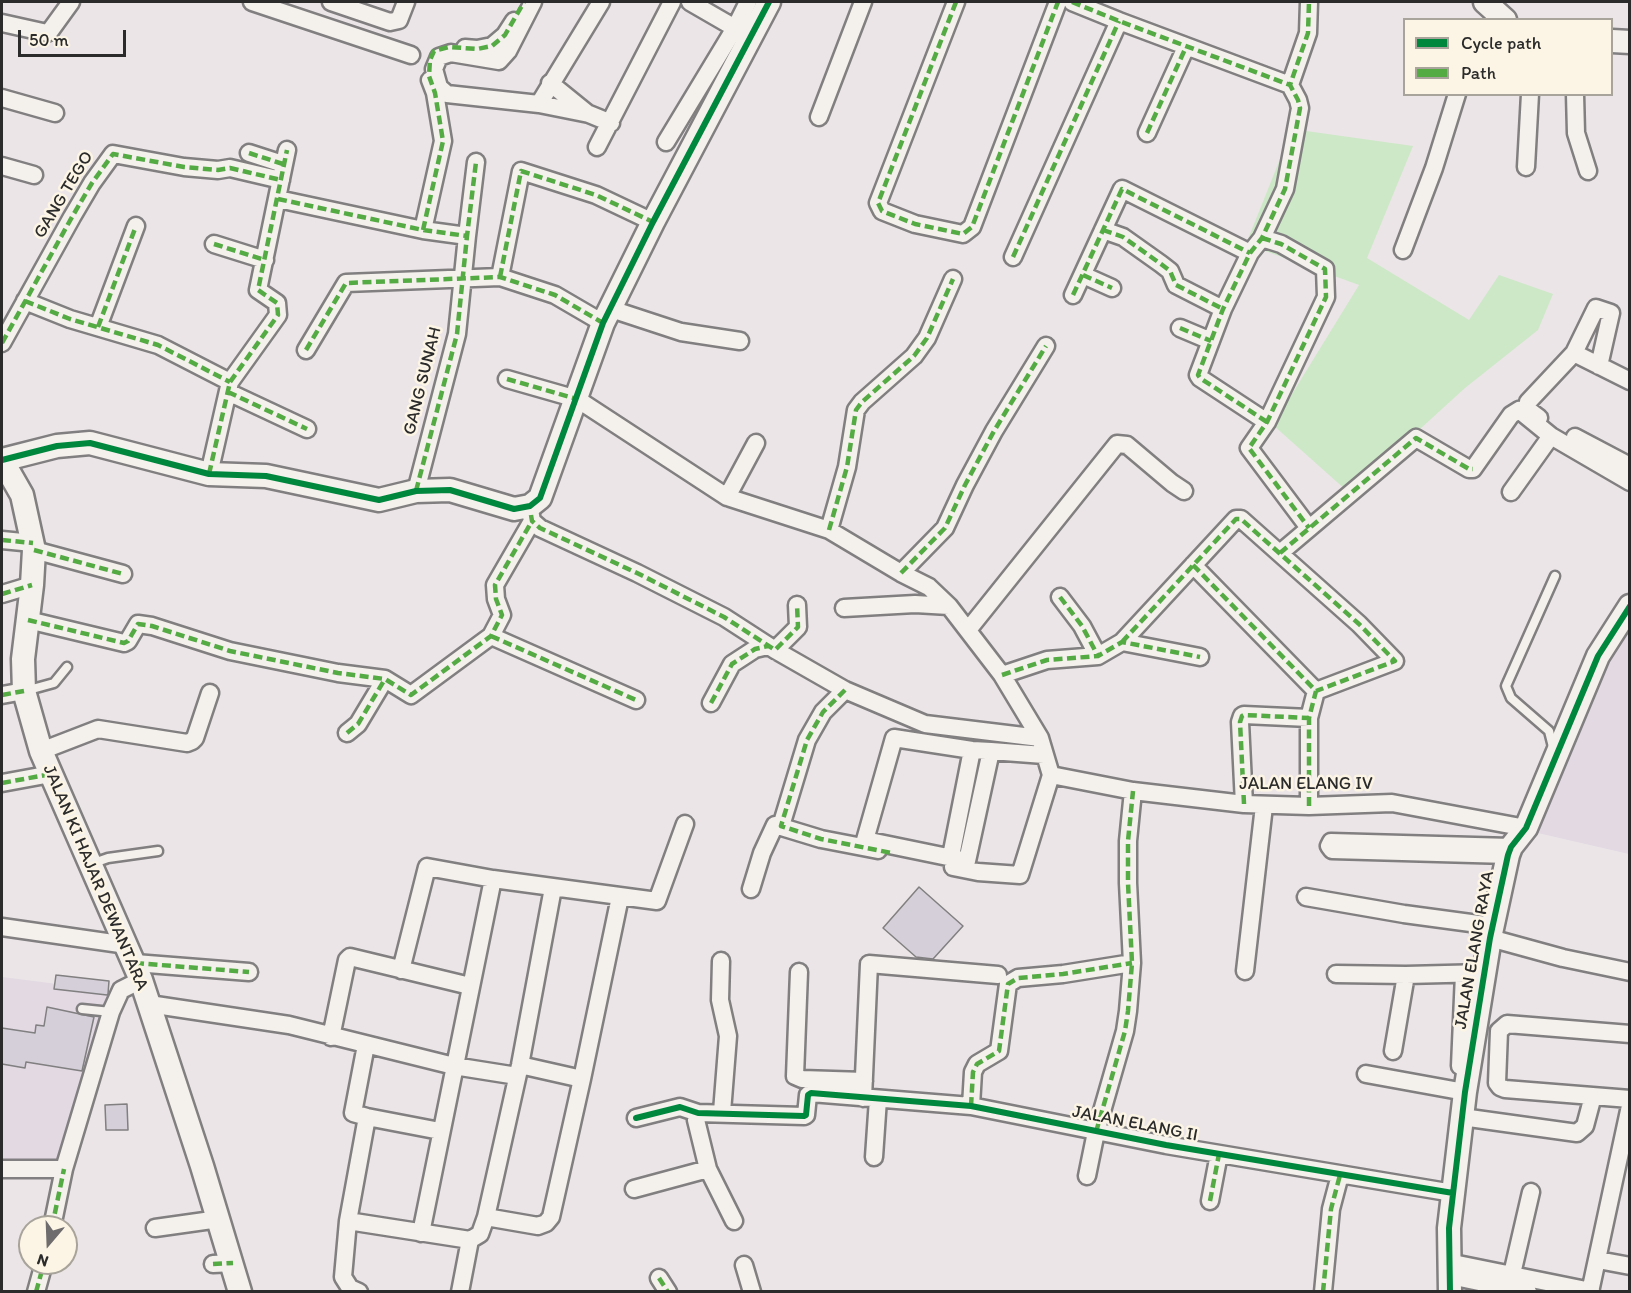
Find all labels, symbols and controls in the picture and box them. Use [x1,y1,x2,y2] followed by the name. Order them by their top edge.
[21,18,129,56] scale bar
[1403,18,1613,96] legend
[29,29,69,51] text: 50 m
[1461,32,1541,54] text: Cycle path
[1461,62,1496,84] text: Path
[30,147,98,243] street label: GANG TEGO
[399,325,447,437] street label: GANG SUNAH
[38,762,152,994] street label: JALAN KI HAJAR DEWANTARA
[1239,773,1373,795] street label: JALAN ELANG IV
[1450,869,1500,1031] street label: JALAN ELANG RAYA
[1070,1101,1200,1147] street label: JALAN ELANG II
[18,1215,78,1275] north arrow
[34,1250,51,1271] text: N

